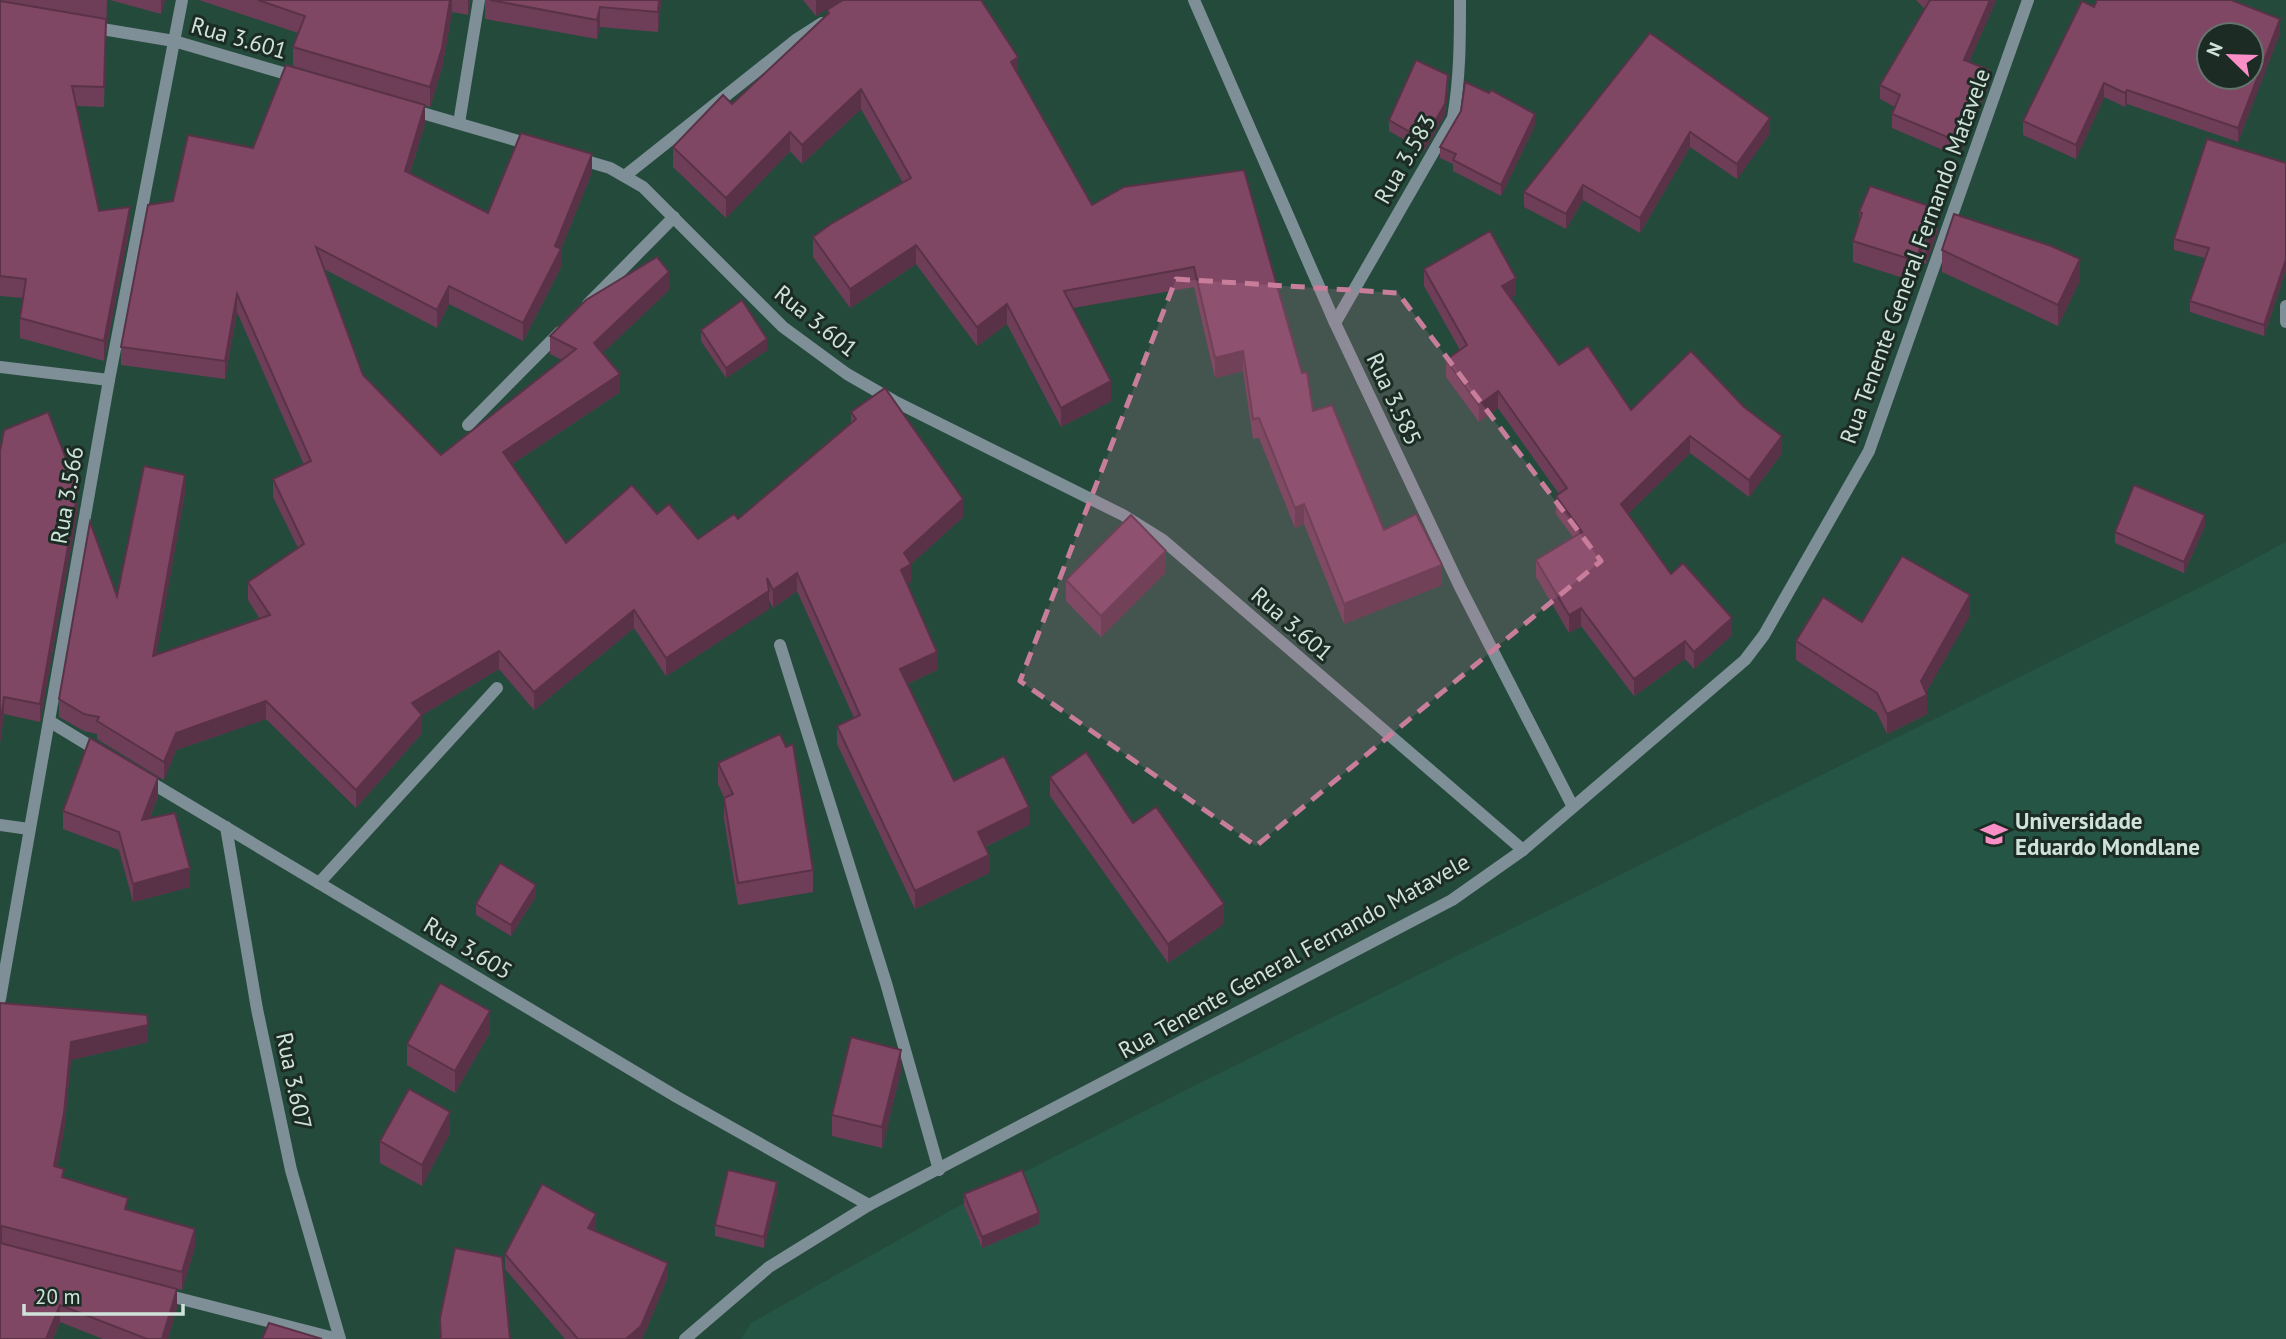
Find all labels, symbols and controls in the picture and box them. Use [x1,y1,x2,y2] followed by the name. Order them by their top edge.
[188,10,290,65] street label: Rua 3.601
[2195,21,2265,91] north arrow
[2201,39,2228,60] text: N
[1833,64,1996,447] street label: Rua Tenente General Fernando Matavele
[1367,109,1442,209] street label: Rua 3.583
[769,278,864,363] street label: Rua 3.601
[1361,348,1428,450] street label: Rua 3.585
[44,444,89,546] street label: Rua 3.566
[1246,580,1339,667] street label: Rua 3.601
[2015,806,2200,861] place label: Universidade Eduardo Mondlane
[1979,819,2009,849] school or university icon: Universidade Eduardo Mondlane
[1113,847,1474,1064] street label: Rua Tenente General Fernando Matavele
[419,910,518,985] street label: Rua 3.605
[270,1030,319,1132] street label: Rua 3.607
[24,1272,184,1316] scale bar
[35,1283,81,1310] text: 20 m

